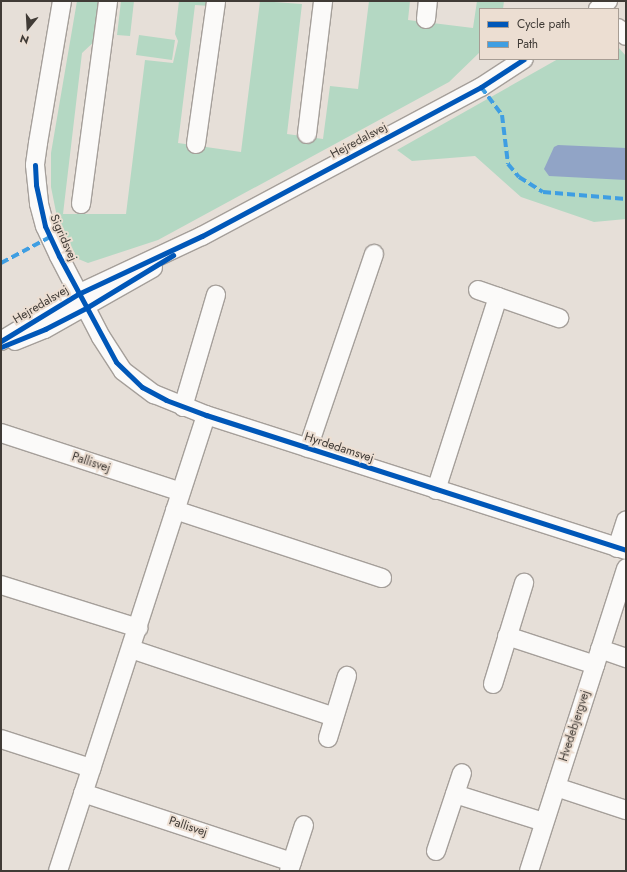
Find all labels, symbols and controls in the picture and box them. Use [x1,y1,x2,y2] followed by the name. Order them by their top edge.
[8,8,48,48] north arrow
[479,8,619,60] legend
[517,15,570,33] text: Cycle path
[18,30,31,48] text: N
[517,35,538,53] text: Path
[328,120,390,162] street label: Hejredalsvej
[46,212,80,264] street label: Sigridsvej
[11,283,71,327] street label: Hejredalsvej
[303,430,375,466] street label: Hyrdedamsvej
[70,450,112,476] street label: Pallisvej
[557,689,593,763] street label: Hvedebjergvej
[167,814,209,840] street label: Pallisvej

